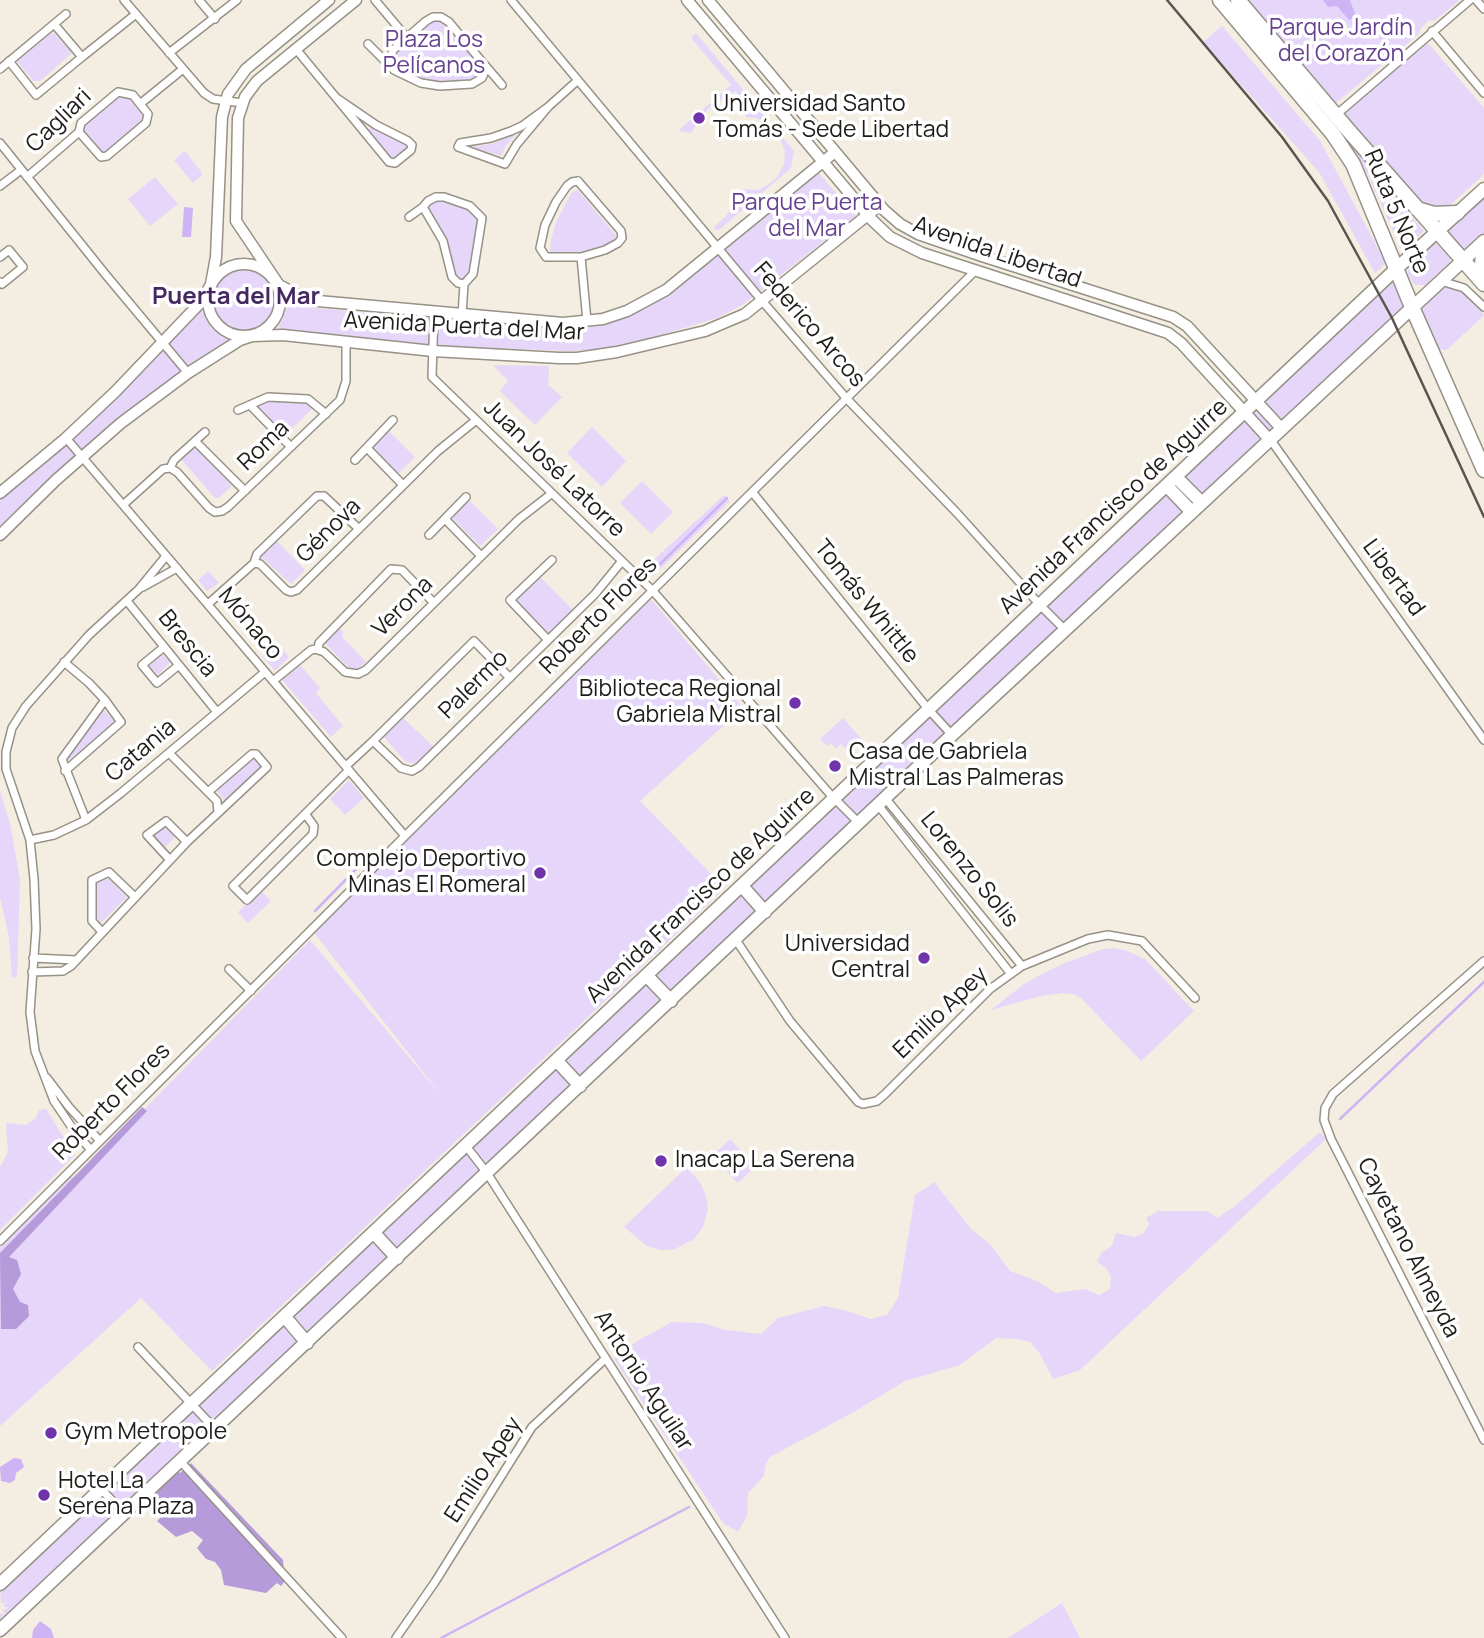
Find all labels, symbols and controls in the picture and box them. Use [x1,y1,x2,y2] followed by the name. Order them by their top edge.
[1269,15,1413,69] park label: Parque Jardín del Corazón
[383,27,485,81] park label: Plaza Los Pelícanos
[21,83,97,159] street label: Cagliari
[713,91,949,145] place label: Universidad Santo Tomás - Sede Libertad
[691,110,707,126] marker: Universidad Santo Tomás - Sede Libertad
[1357,146,1435,278] street label: Ruta 5 Norte
[731,190,883,244] park label: Parque Puerta del Mar
[909,211,1085,295] street label: Avenida Libertad
[747,257,871,393] street label: Federico Arcos
[152,283,320,311] district label: Puerta del Mar
[343,307,585,347] street label: Avenida Puerta del Mar
[477,394,631,544] street label: Juan José Latorre
[994,394,1234,620] street label: Avenida Francisco de Aguirre
[233,415,295,477] street label: Roma
[291,493,367,569] street label: Génova
[1356,534,1430,622] street label: Libertad
[808,535,924,669] street label: Tomás Whittle
[535,552,663,680] street label: Roberto Flores
[367,571,439,643] street label: Verona
[212,582,288,666] street label: Mónaco
[152,605,222,683] street label: Brescia
[434,645,514,725] street label: Palermo
[579,676,781,730] place label: Biblioteca Regional Gabriela Mistral
[787,695,803,711] marker: Biblioteca Regional Gabriela Mistral
[100,714,182,788] street label: Catania
[849,739,1064,793] place label: Casa de Gabriela Mistral Las Palmeras
[827,758,843,774] marker: Casa de Gabriela Mistral Las Palmeras
[581,783,821,1009] street label: Avenida Francisco de Aguirre
[914,807,1024,933] street label: Lorenzo Solis
[317,846,526,900] place label: Complejo Deportivo Minas El Romeral
[532,865,548,881] marker: Complejo Deportivo Minas El Romeral
[785,931,910,985] place label: Universidad Central
[916,950,932,966] marker: Universidad Central
[888,961,994,1065] street label: Emilio Apey
[48,1038,176,1166] street label: Roberto Flores
[675,1147,855,1175] place label: Inacap La Serena
[653,1153,669,1169] marker: Inacap La Serena
[1351,1153,1465,1343] street label: Cayetano Almeyda
[587,1306,699,1456] street label: Antonio Aguilar
[440,1412,528,1528] street label: Emilio Apey
[65,1419,227,1447] place label: Gym Metropole
[43,1425,59,1441] marker: Gym Metropole
[58,1468,194,1522] place label: Hotel La Serena Plaza
[36,1487,52,1503] marker: Hotel La Serena Plaza

